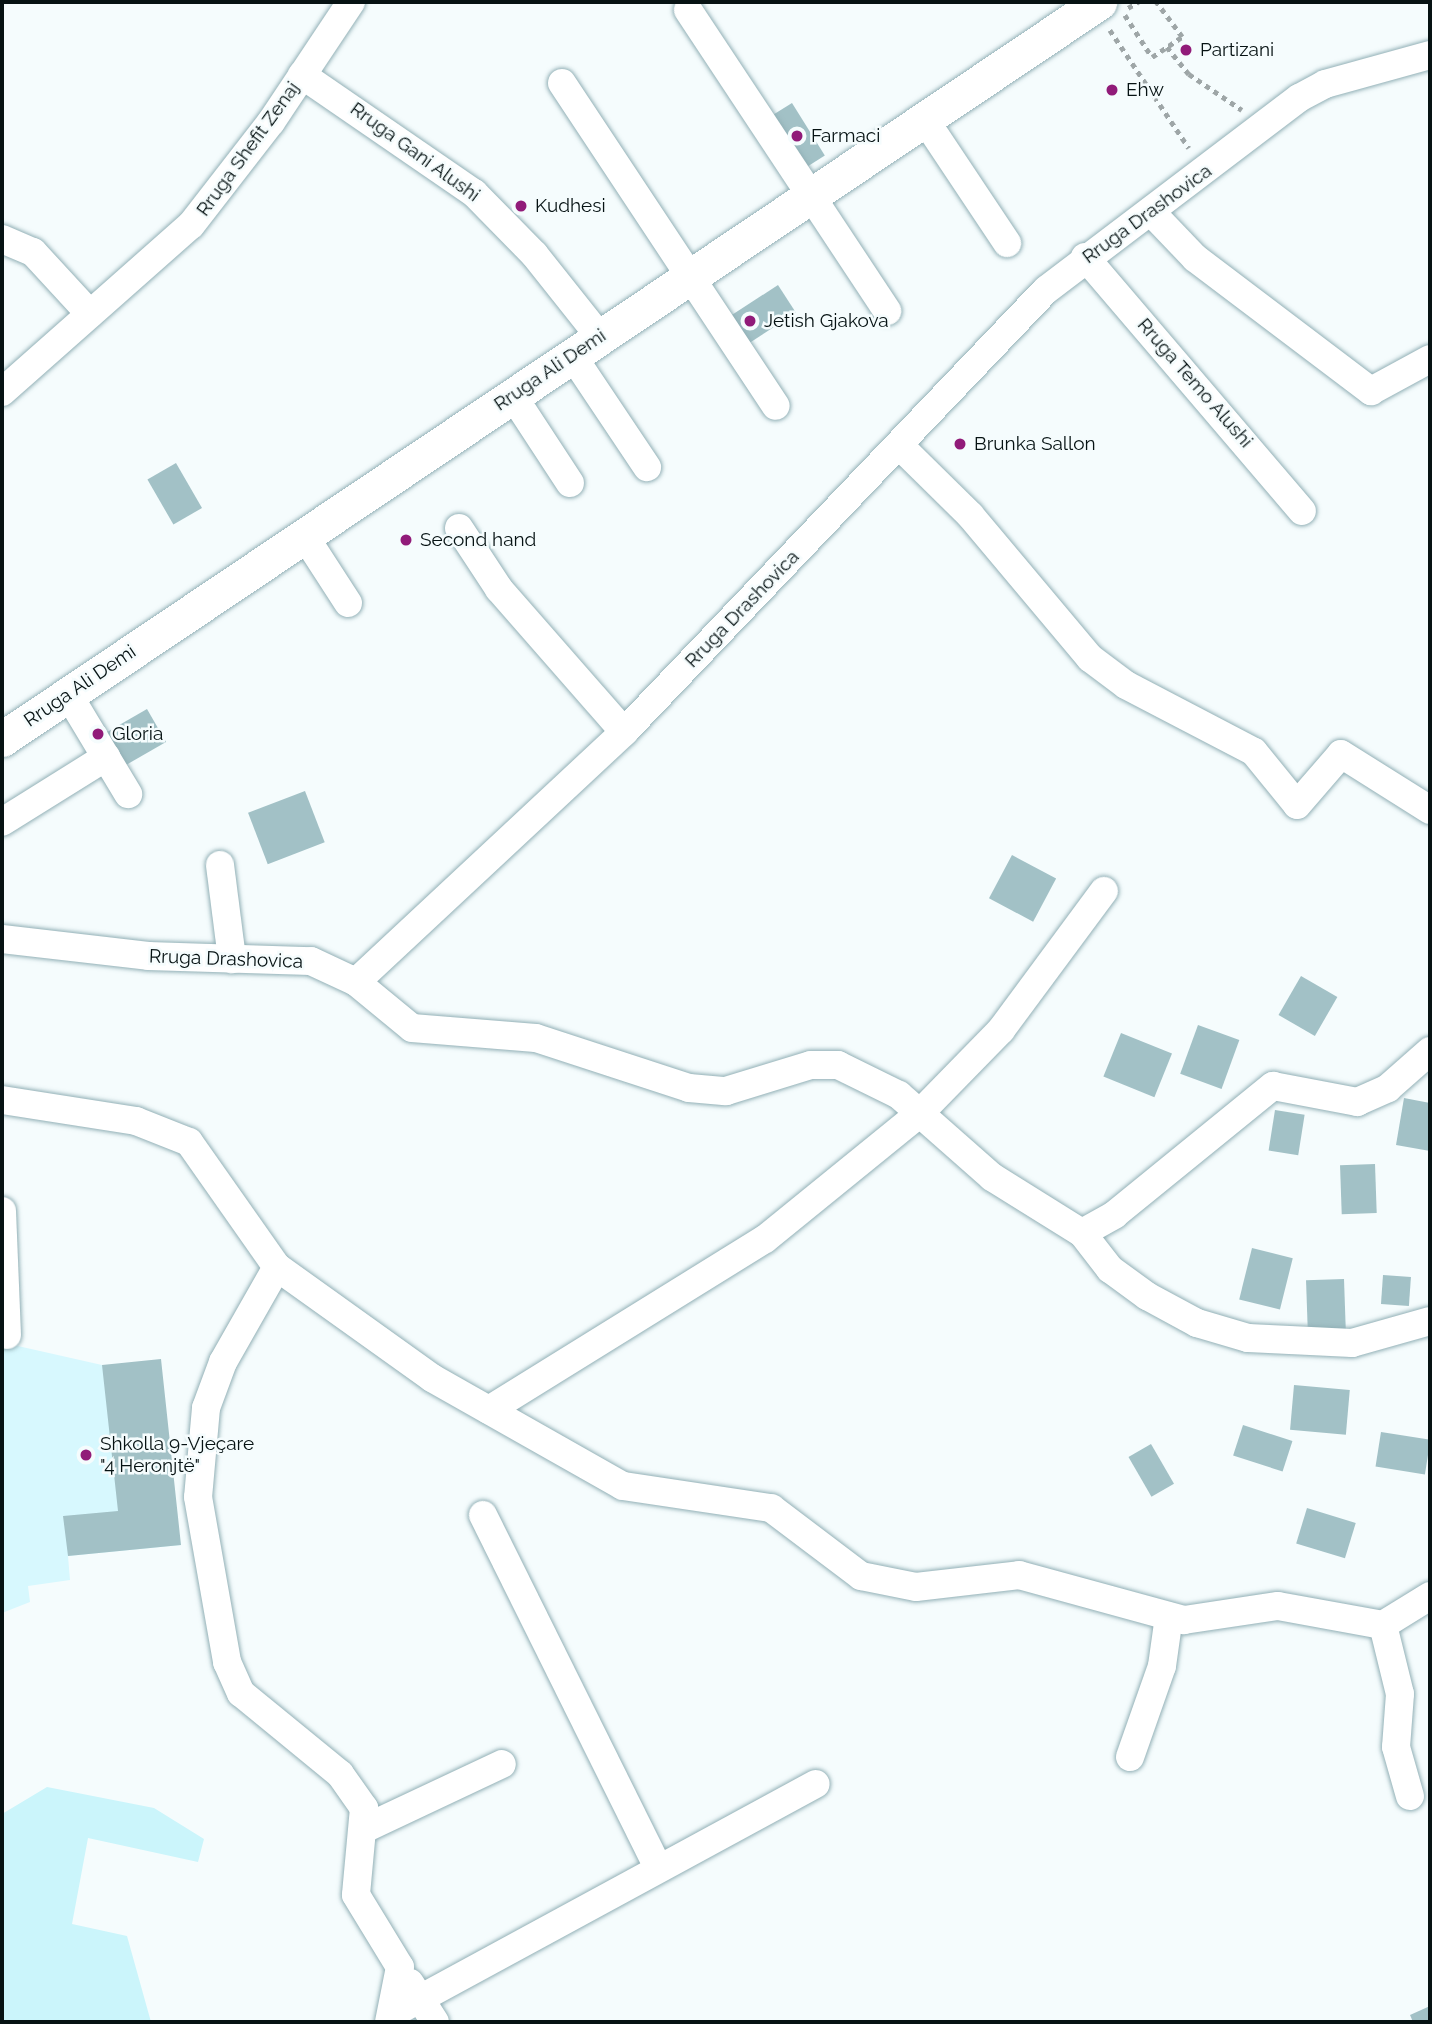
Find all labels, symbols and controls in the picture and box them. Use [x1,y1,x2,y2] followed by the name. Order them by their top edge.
[1200,39,1274,61] place label: Partizani
[1178,42,1194,58] marker: Partizani
[192,78,304,220] street label: Rruga Shefit Zenaj
[1126,79,1164,101] place label: Ehw
[1104,82,1120,98] marker: Ehw
[346,97,484,207] street label: Rruga Gani Alushi
[811,125,880,147] place label: Farmaci
[789,128,805,144] marker: Farmaci
[1078,160,1216,268] street label: Rruga Drashovica
[535,195,606,217] place label: Kudhesi
[513,198,529,214] marker: Kudhesi
[764,310,889,332] place label: Jetish Gjakova
[742,313,758,329] marker: Jetish Gjakova
[1132,313,1258,453] street label: Rruga Temo Alushi
[490,324,610,416] street label: Rruga Ali Demi
[974,433,1096,455] place label: Brunka Sallon
[952,436,968,452] marker: Brunka Sallon
[420,529,536,551] place label: Second hand
[398,532,414,548] marker: Second hand
[680,546,804,672] street label: Rruga Drashovica
[20,640,140,732] street label: Rruga Ali Demi
[112,723,163,745] place label: Gloria
[90,726,106,742] marker: Gloria
[149,945,303,973] street label: Rruga Drashovica
[100,1433,254,1477] place label: Shkolla 9-Vjeçare "4 Heronjtë"
[78,1447,94,1463] marker: Shkolla 9-Vjeçare "4 Heronjtë"

